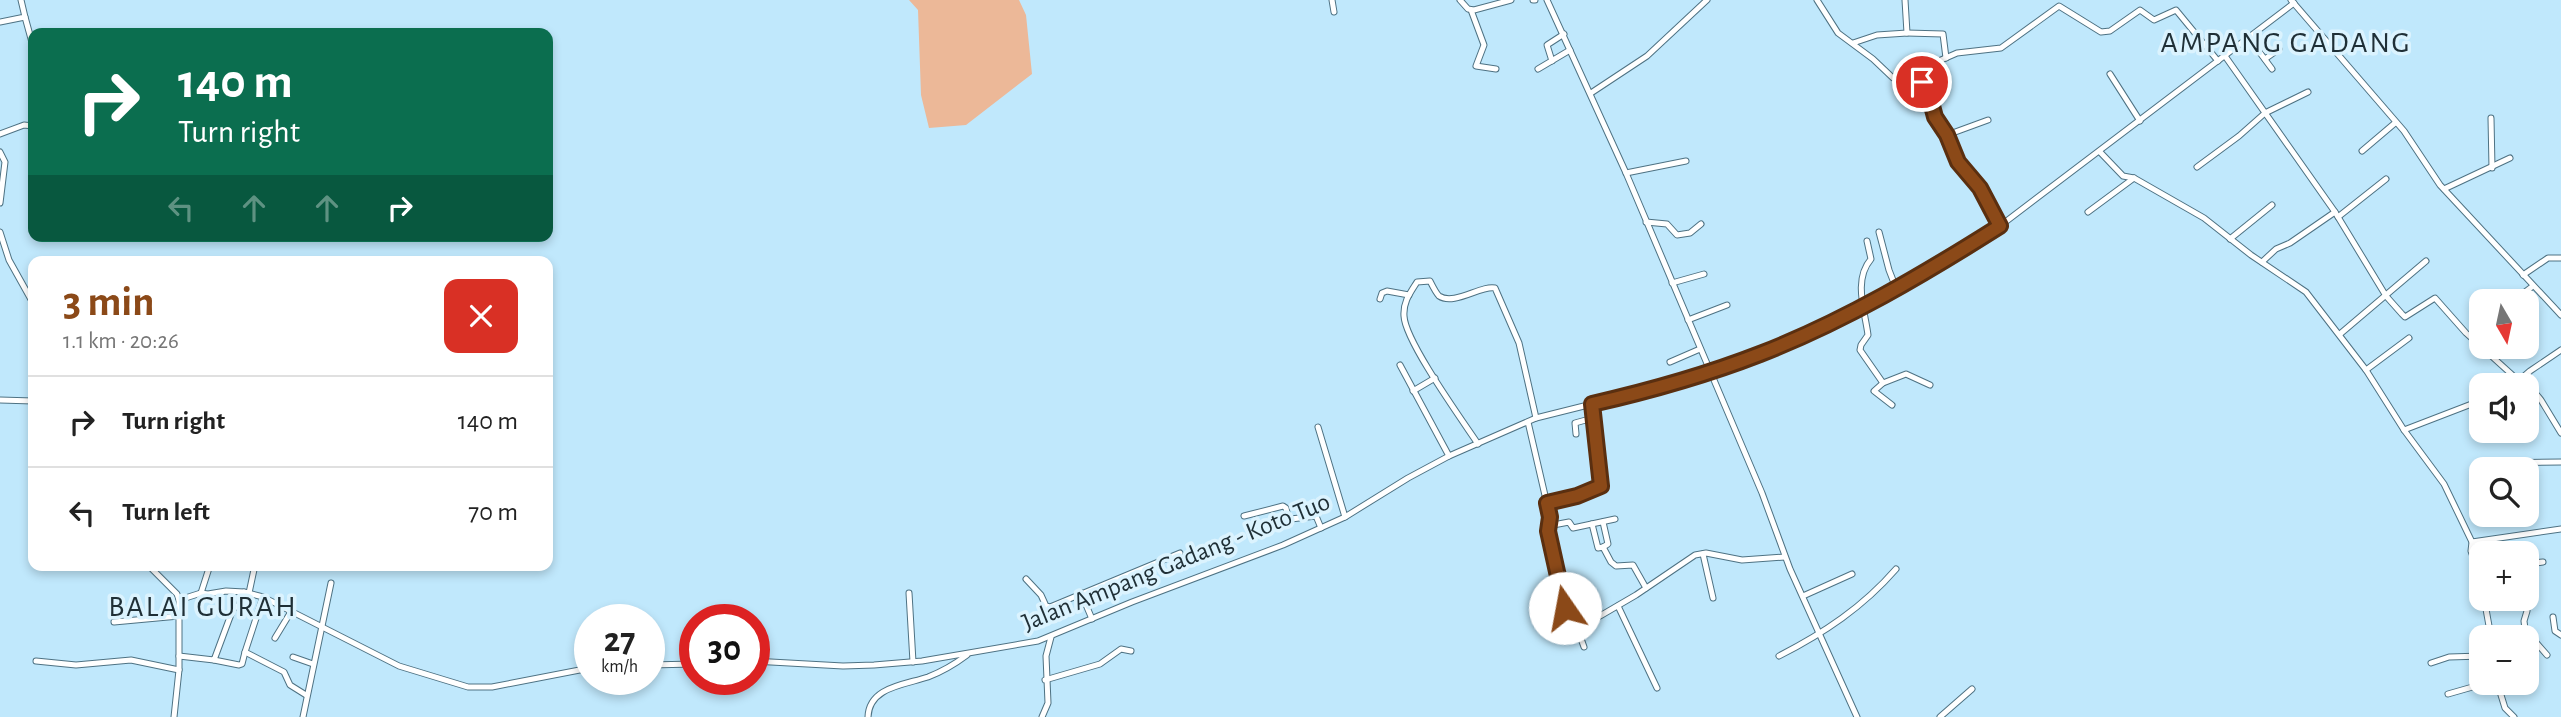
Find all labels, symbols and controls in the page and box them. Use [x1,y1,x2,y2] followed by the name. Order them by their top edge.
[2160,28,2412,58] district label: AMPANG GADANG
[1892,52,1952,112] pin
[63,56,154,147] icon: right
[178,58,293,107] text: 140 m
[1903,63,1941,101] icon: arrive
[178,116,300,148] text: Turn right
[162,189,200,227] icon: left
[235,189,273,227] icon: ahead
[308,189,346,227] icon: ahead
[381,189,419,227] icon: right
[444,279,518,353] button: close
[63,281,155,323] text: 3 min
[2469,289,2539,359] north arrow
[2469,289,2539,695] map controls
[63,330,179,353] text: 1.1 km · 20:26
[2469,373,2539,443] button: sound
[63,403,101,441] icon: right
[122,408,225,434] text: Turn right
[458,408,518,434] text: 140 m
[2469,457,2539,527] button: search
[1018,488,1334,636] street label: Jalan Ampang Gadang - Koto Tuo
[63,494,101,532] icon: left
[122,499,210,525] text: Turn left
[468,499,518,525] text: 70 m
[2469,541,2539,611] button: +
[1528,571,1602,645] position arrow
[108,592,298,622] district label: BALAI GURAH
[679,604,770,695] speed limit sign: 30
[604,623,635,658] text: 27
[2469,625,2539,695] button: −
[601,658,638,676] text: km/h

